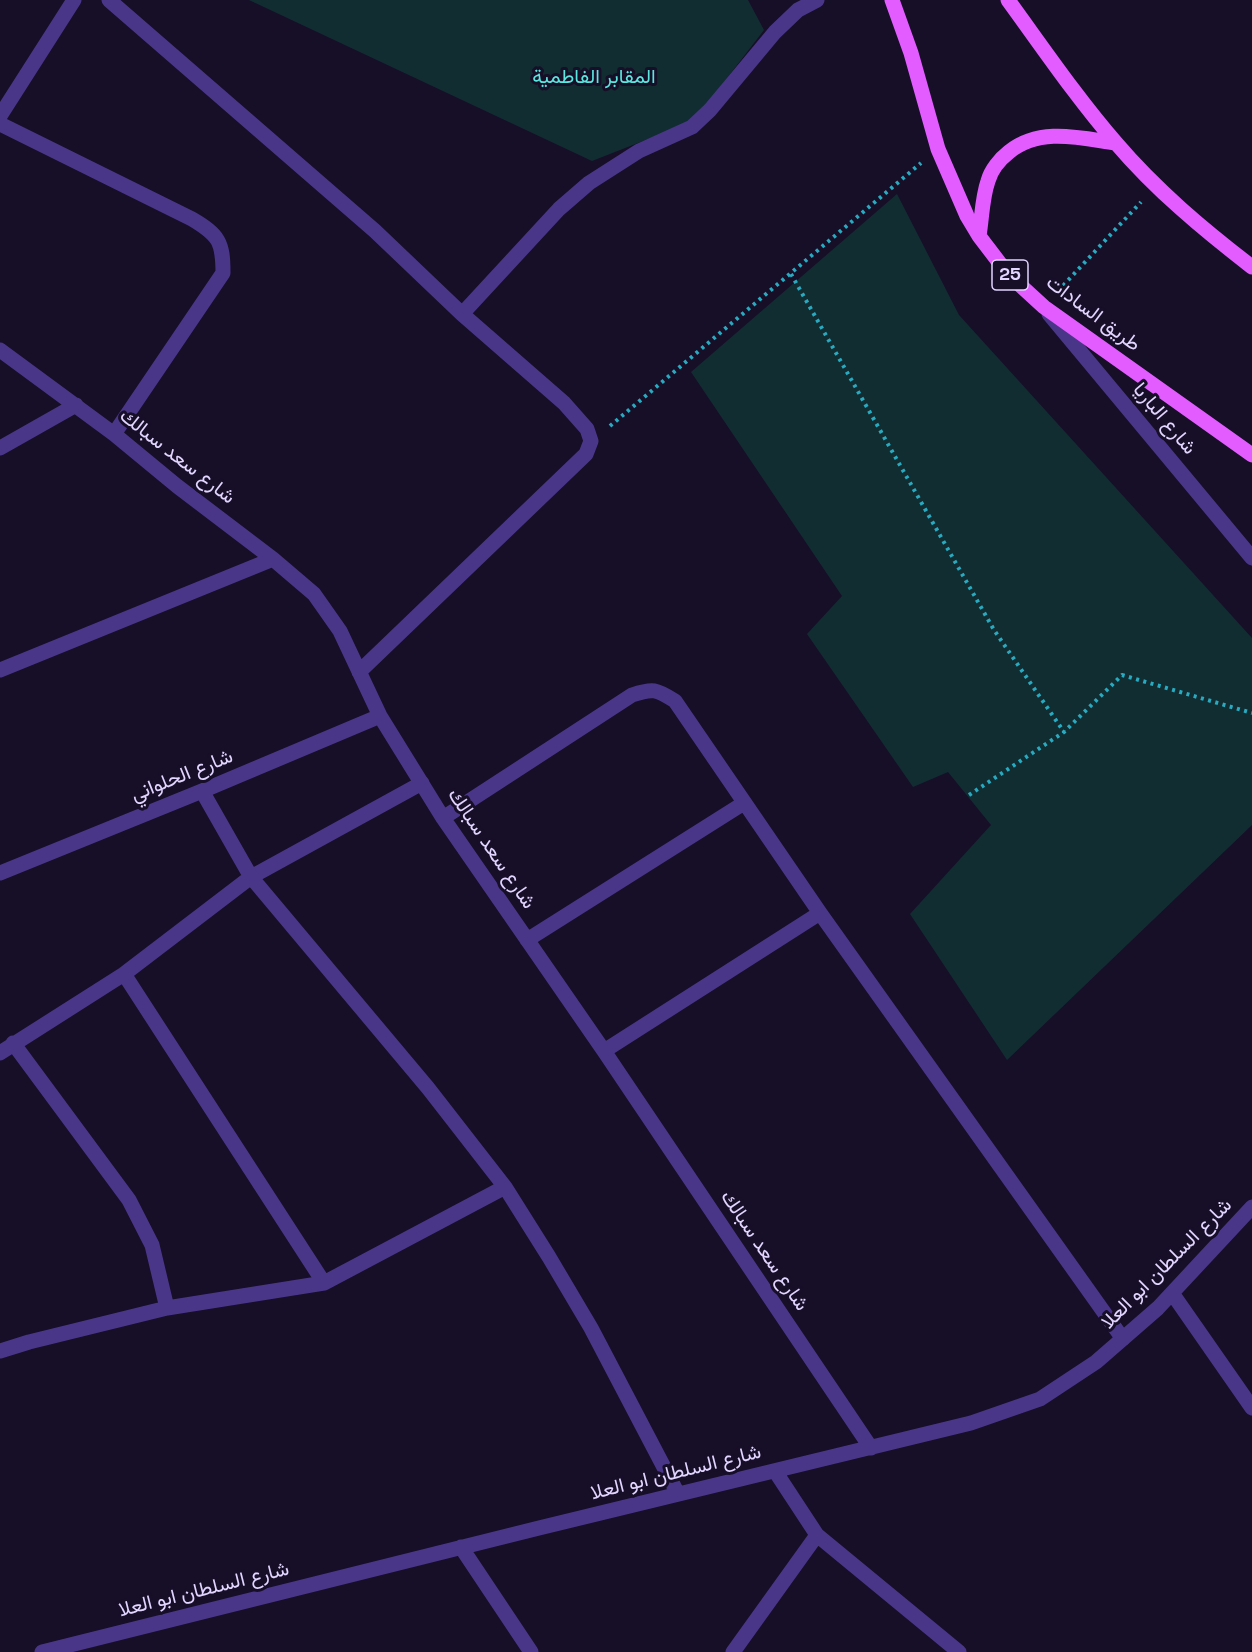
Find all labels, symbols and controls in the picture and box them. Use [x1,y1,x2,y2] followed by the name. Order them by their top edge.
[532,66,656,90] park label: المقابر الفاطمية
[992,260,1028,290] road number: 25
[1041,271,1145,357] street label: طريق السادات
[1127,378,1201,460] street label: شارع الباريا
[114,404,240,510] street label: شارع سعد سبالك
[127,745,237,807] street label: شارع الحلواني
[442,784,540,914] street label: شارع سعد سبالك
[715,1186,813,1316] street label: شارع سعد سبالك
[1097,1194,1237,1334] street label: شارع السلطان ابو العلا
[588,1440,764,1506] street label: شارع السلطان ابو العلا
[116,1557,292,1623] street label: شارع السلطان ابو العلا

